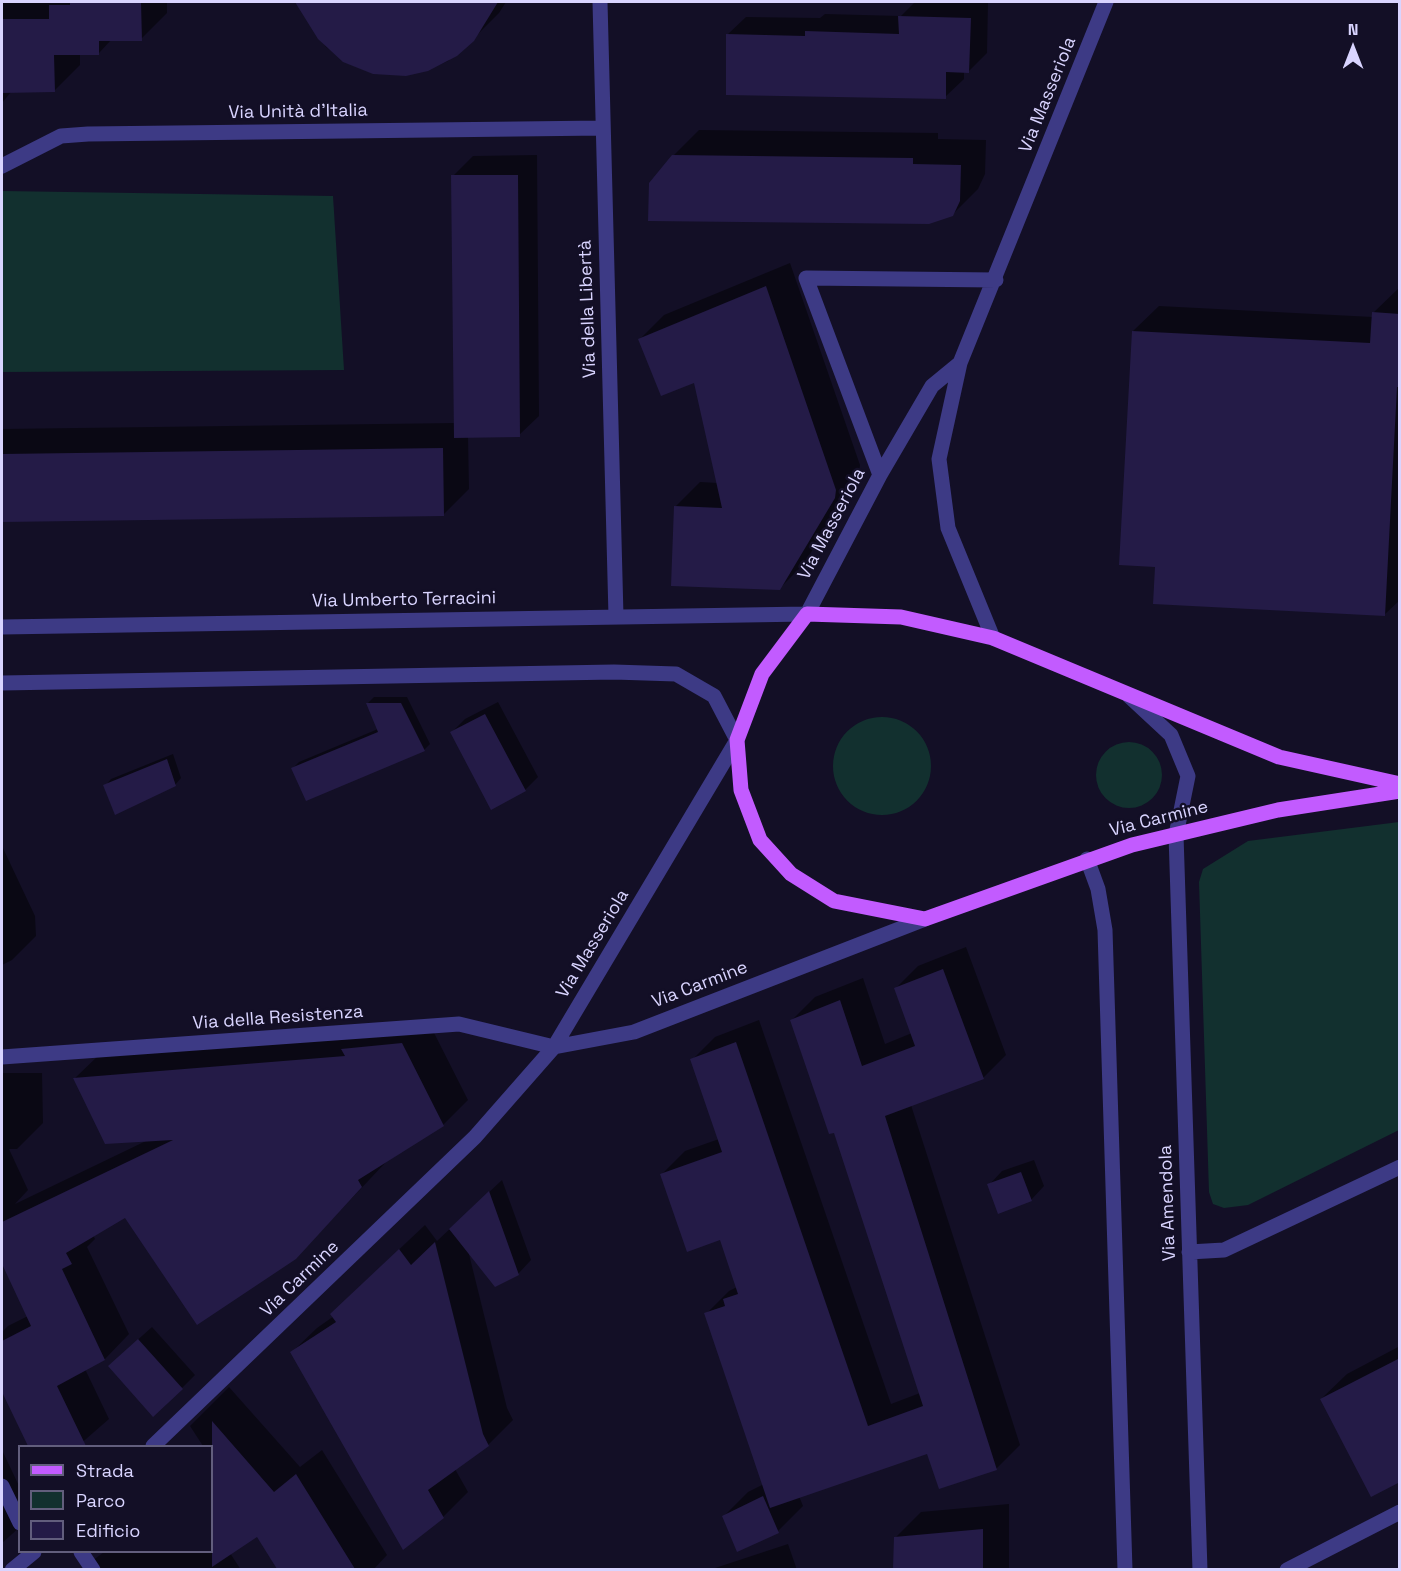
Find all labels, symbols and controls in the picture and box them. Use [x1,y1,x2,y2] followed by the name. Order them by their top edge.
[1323,18,1383,78] north arrow
[1348,19,1358,40] text: N
[1015,34,1081,156] street label: Via Masseriola
[228,100,368,124] street label: Via Unità d'Italia
[575,239,601,379] street label: Via della Libertà
[794,465,870,583] street label: Via Masseriola
[312,588,496,612] street label: Via Umberto Terracini
[1107,796,1211,842] street label: Via Carmine
[552,886,634,1002] street label: Via Masseriola
[649,957,751,1013] street label: Via Carmine
[192,1001,364,1035] street label: Via della Resistenza
[1155,1144,1181,1262] street label: Via Amendola
[256,1236,344,1322] street label: Via Carmine
[18,1445,213,1553] legend
[76,1459,134,1482] text: Strada
[76,1489,125,1512] text: Parco
[76,1519,140,1542] text: Edificio

